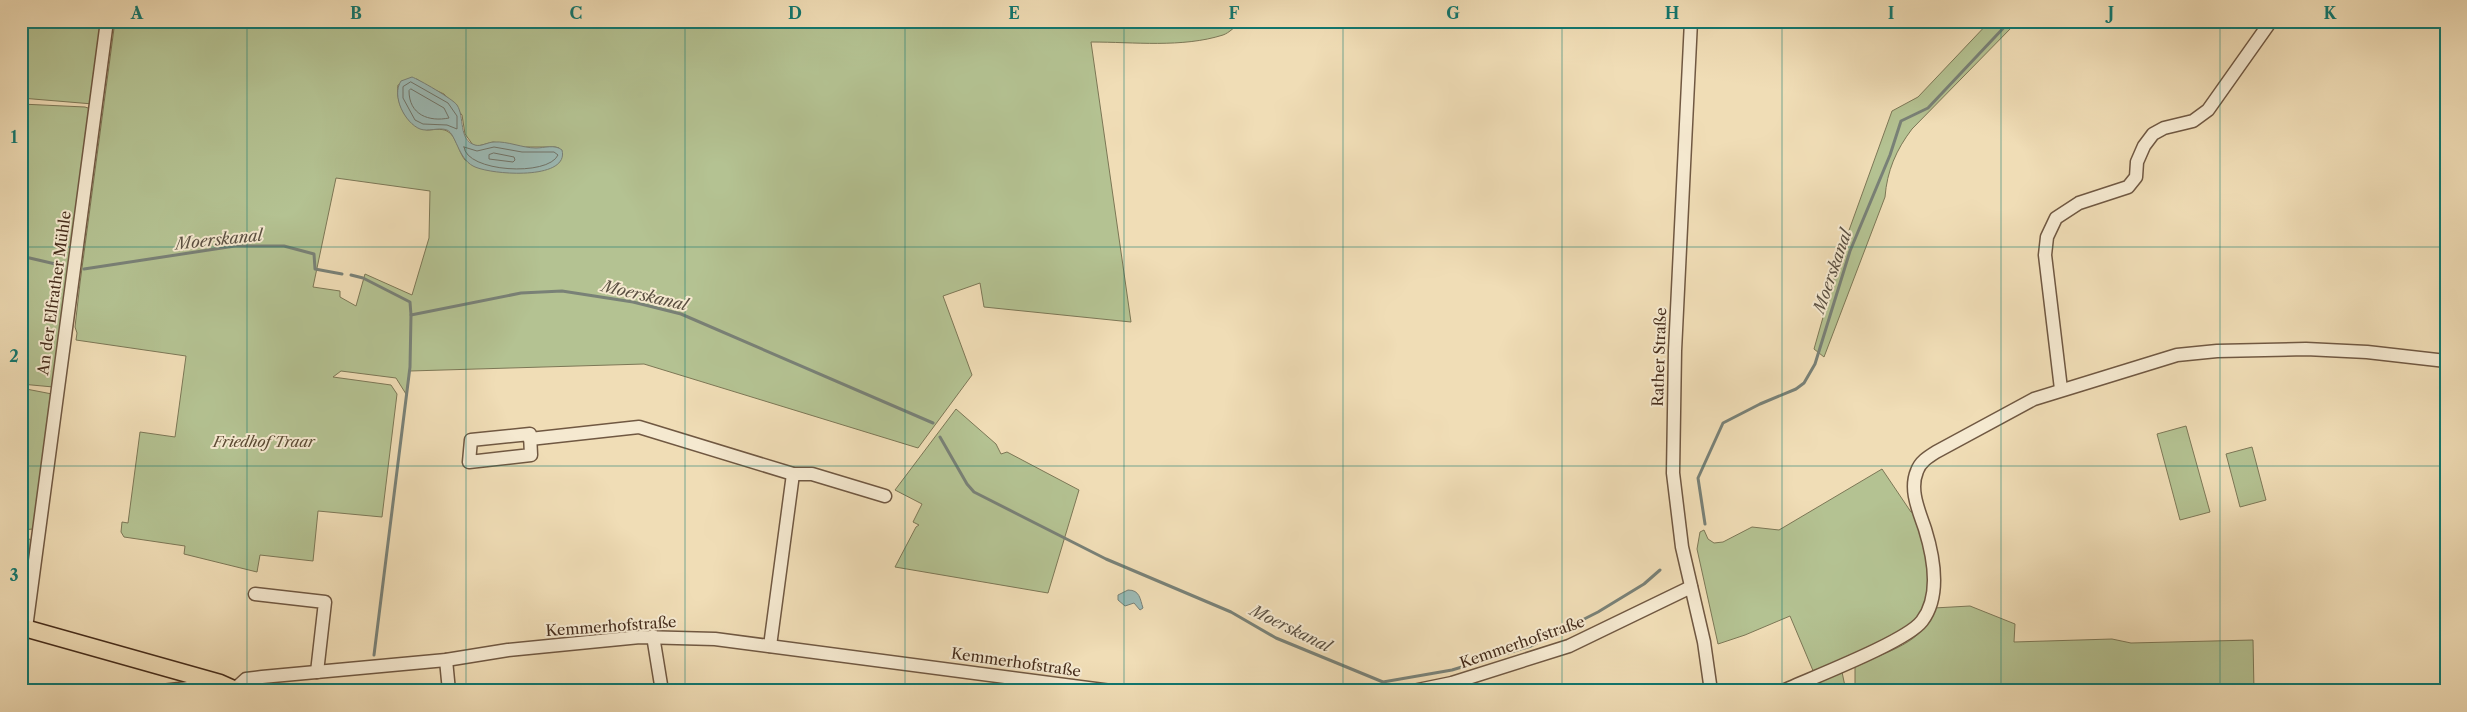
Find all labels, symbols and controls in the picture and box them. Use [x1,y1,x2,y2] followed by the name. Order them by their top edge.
[130,3,144,23] text: A
[350,3,362,23] text: B
[570,3,582,23] text: C
[788,3,802,23] text: D
[1008,3,1020,23] text: E
[1229,3,1240,23] text: F
[1446,3,1460,23] text: G
[1665,3,1679,23] text: H
[1888,3,1895,23] text: I
[2105,3,2114,23] text: J
[2324,3,2338,23] text: K
[10,127,18,147] text: 1
[33,210,75,377] street label: An der Elfrather Mühle
[172,224,265,254] water label: Moerskanal
[1808,225,1856,318] water label: Moerskanal
[598,275,692,315] water label: Moerskanal
[1648,307,1670,407] street label: Rather Straße
[9,346,19,366] text: 2
[212,432,316,451] park label: Friedhof Traar
[9,565,19,585] text: 3
[1245,599,1336,657] water label: Moerskanal
[545,612,677,640] street label: Kemmerhofstraße
[1457,612,1587,672] street label: Kemmerhofstraße
[950,643,1082,681] street label: Kemmerhofstraße

